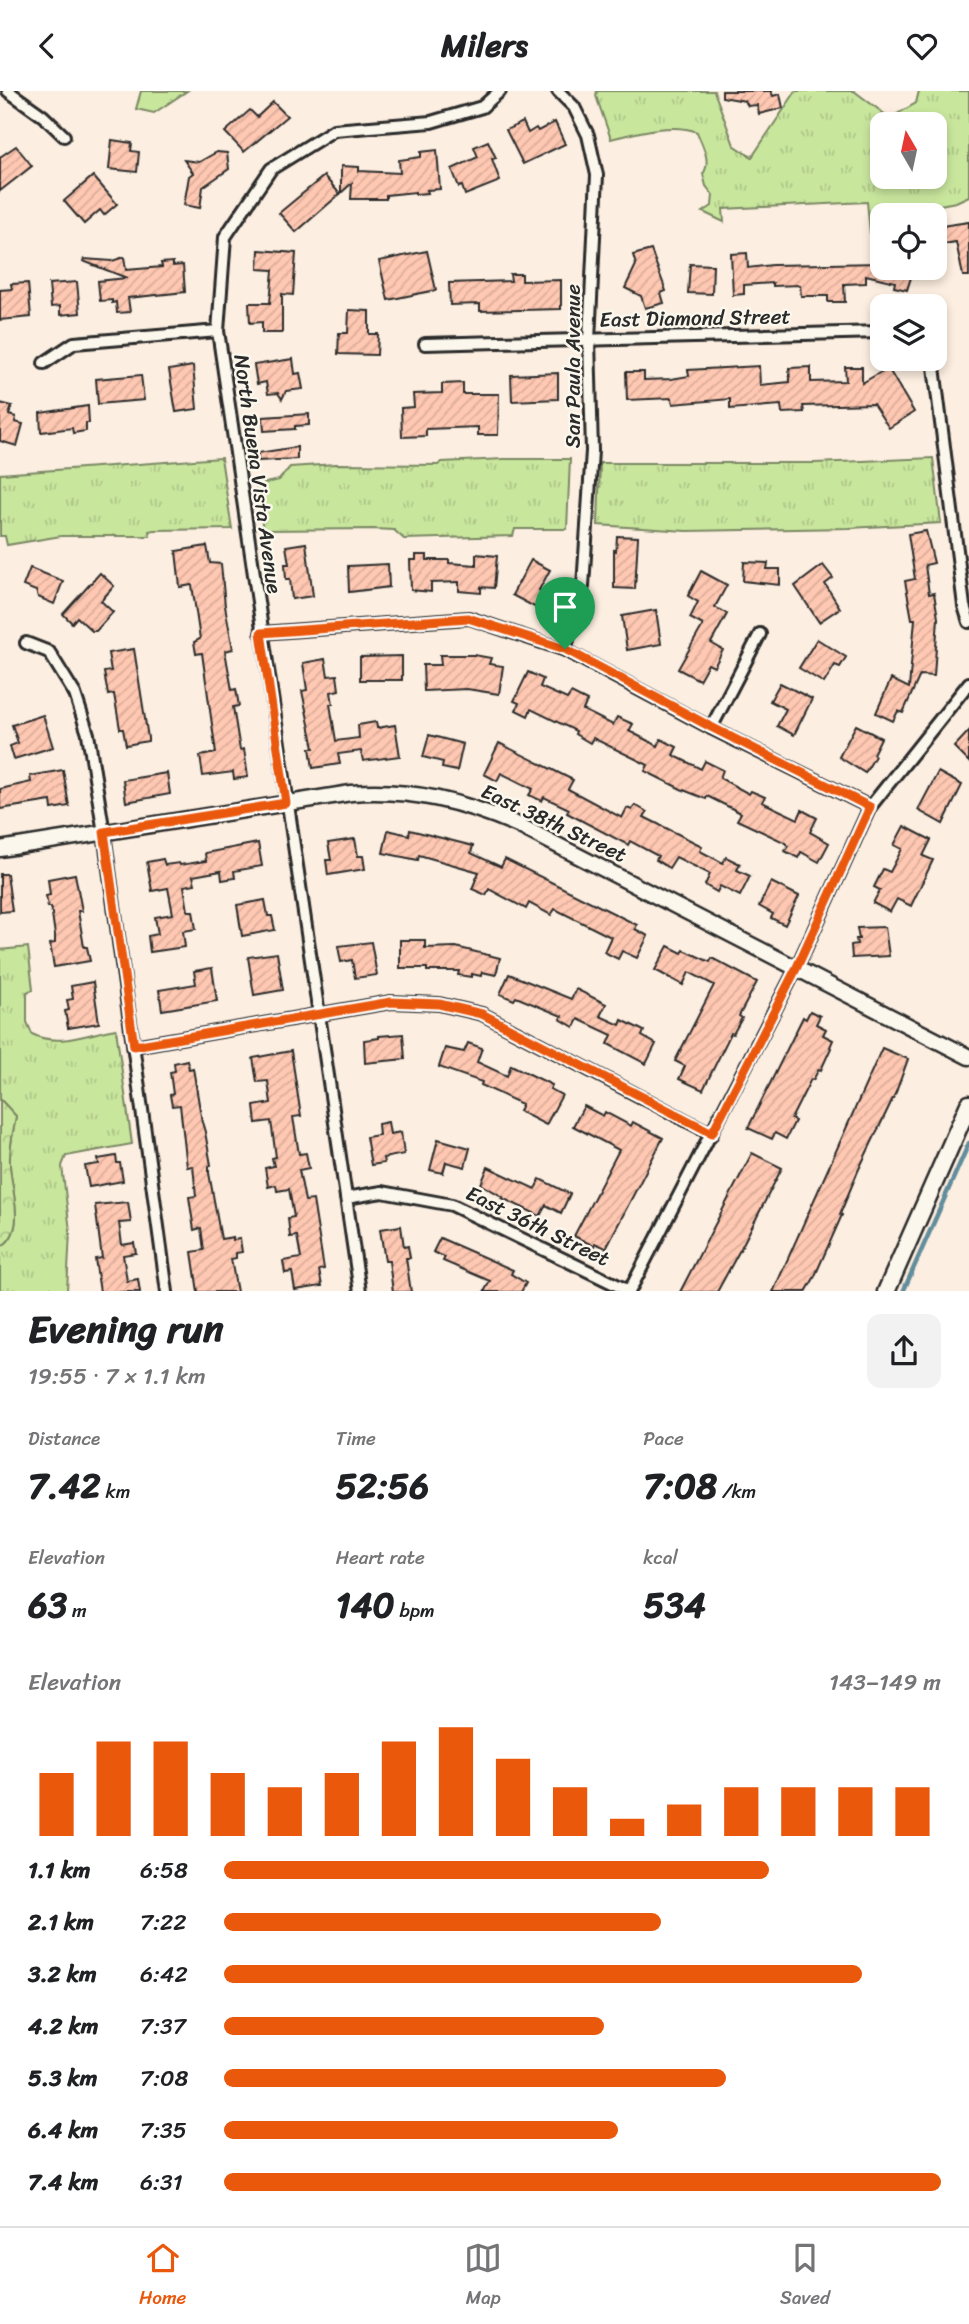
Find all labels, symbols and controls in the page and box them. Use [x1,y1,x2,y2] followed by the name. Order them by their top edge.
[441,17,528,74] text: Milers
[28,27,66,65] icon: back
[903,27,941,65] icon: heart
[870,112,947,189] north arrow
[870,112,947,371] map controls
[870,203,947,280] button: locate
[554,284,592,448] street label: San Paula Avenue
[870,294,947,371] button: layers
[599,297,791,339] street label: East Diamond Street
[222,352,294,596] street label: North Buena Vista Avenue
[535,577,595,649] pin
[546,588,584,626] icon: arrive
[475,773,633,873] street label: East 38th Street
[459,1175,617,1277] street label: East 36th Street
[28,1296,224,1363] text: Evening run
[867,1314,941,1388] button: share
[28,1356,206,1397] text: 19:55 · 7 × 1.1 km
[28,1422,100,1455] text: Distance
[336,1422,376,1455] text: Time
[643,1422,684,1455] text: Pace
[28,1455,101,1517] text: 7.42
[336,1455,429,1517] text: 52:56
[643,1455,717,1517] text: 7:08
[101,1475,130,1508] text: km
[717,1475,756,1508] text: /km
[28,1541,105,1574] text: Elevation
[336,1541,425,1574] text: Heart rate
[643,1541,678,1574] text: kcal
[28,1574,67,1636] text: 63
[336,1574,395,1636] text: 140
[643,1574,706,1636] text: 534
[67,1594,87,1627] text: m
[395,1594,435,1627] text: bpm
[28,1662,121,1703] text: Elevation
[829,1662,941,1703] text: 143–149 m
[28,1850,91,1891] text: 1.1 km
[140,1850,188,1891] text: 6:58
[28,1902,94,1943] text: 2.1 km
[140,1902,187,1943] text: 7:22
[28,1954,97,1995] text: 3.2 km
[140,1954,188,1995] text: 6:42
[28,2006,98,2047] text: 4.2 km
[140,2006,186,2047] text: 7:37
[28,2058,97,2099] text: 5.3 km
[140,2058,188,2099] text: 7:08
[28,2110,98,2151] text: 6.4 km
[140,2110,187,2151] text: 7:35
[28,2162,98,2203] text: 7.4 km
[140,2162,183,2203] text: 6:31
[139,2239,186,2314] tab: Home
[464,2239,502,2314] tab: Map
[780,2239,830,2314] tab: Saved

